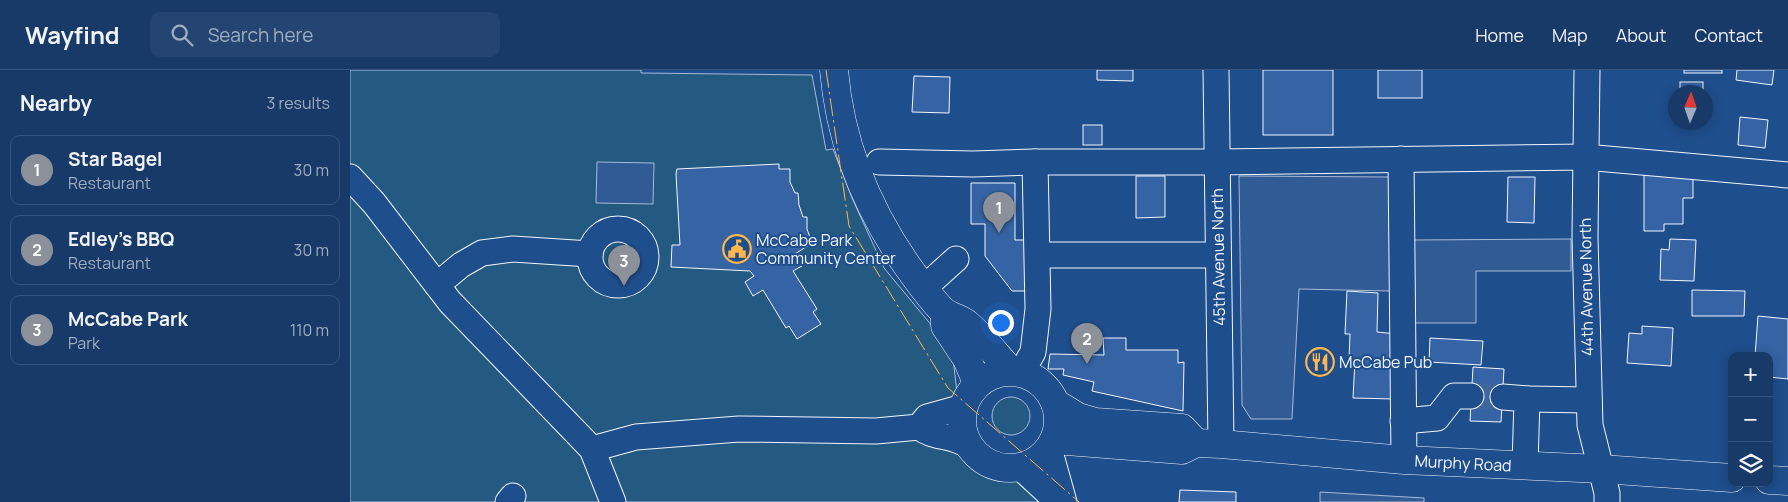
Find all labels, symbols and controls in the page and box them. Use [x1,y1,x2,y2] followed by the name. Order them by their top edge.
[150,12,500,57] search box
[25,18,120,51] text: Wayfind
[168,21,196,49] icon: search
[208,22,313,48] text: Search here
[1475,23,1524,47] text: Home
[1552,23,1588,47] text: Map
[1616,23,1666,47] text: About
[1694,23,1763,47] text: Contact
[1668,85,1713,130] north arrow
[20,89,92,117] text: Nearby
[267,92,330,114] text: 3 results
[68,146,162,172] text: Star Bagel
[33,159,41,181] text: 1
[294,159,329,181] text: 30 m
[68,172,151,194] text: Restaurant
[1206,188,1230,326] street label: 45th Avenue North
[983,192,1015,233] pin: 1
[1574,218,1598,356] street label: 44th Avenue North
[68,226,174,252] text: Edley's BBQ
[756,229,896,269] place label: McCabe Park Community Center
[722,234,752,264] public building icon: McCabe Park Community Center
[32,239,42,261] text: 2
[294,239,329,261] text: 30 m
[608,245,640,286] pin: 3
[68,252,151,274] text: Restaurant
[68,306,188,332] text: McCabe Park
[988,310,1014,336] your location
[32,319,42,341] text: 3
[290,319,329,341] text: 110 m
[1071,323,1103,364] pin: 2
[68,332,100,354] text: Park
[1305,347,1335,377] restaurant icon: McCabe Pub
[1339,351,1432,373] place label: McCabe Pub
[1728,352,1773,487] map controls
[1728,352,1773,397] button: +
[1728,397,1773,442] button: −
[1728,442,1773,487] button: layers
[1414,449,1512,477] street label: Murphy Road

